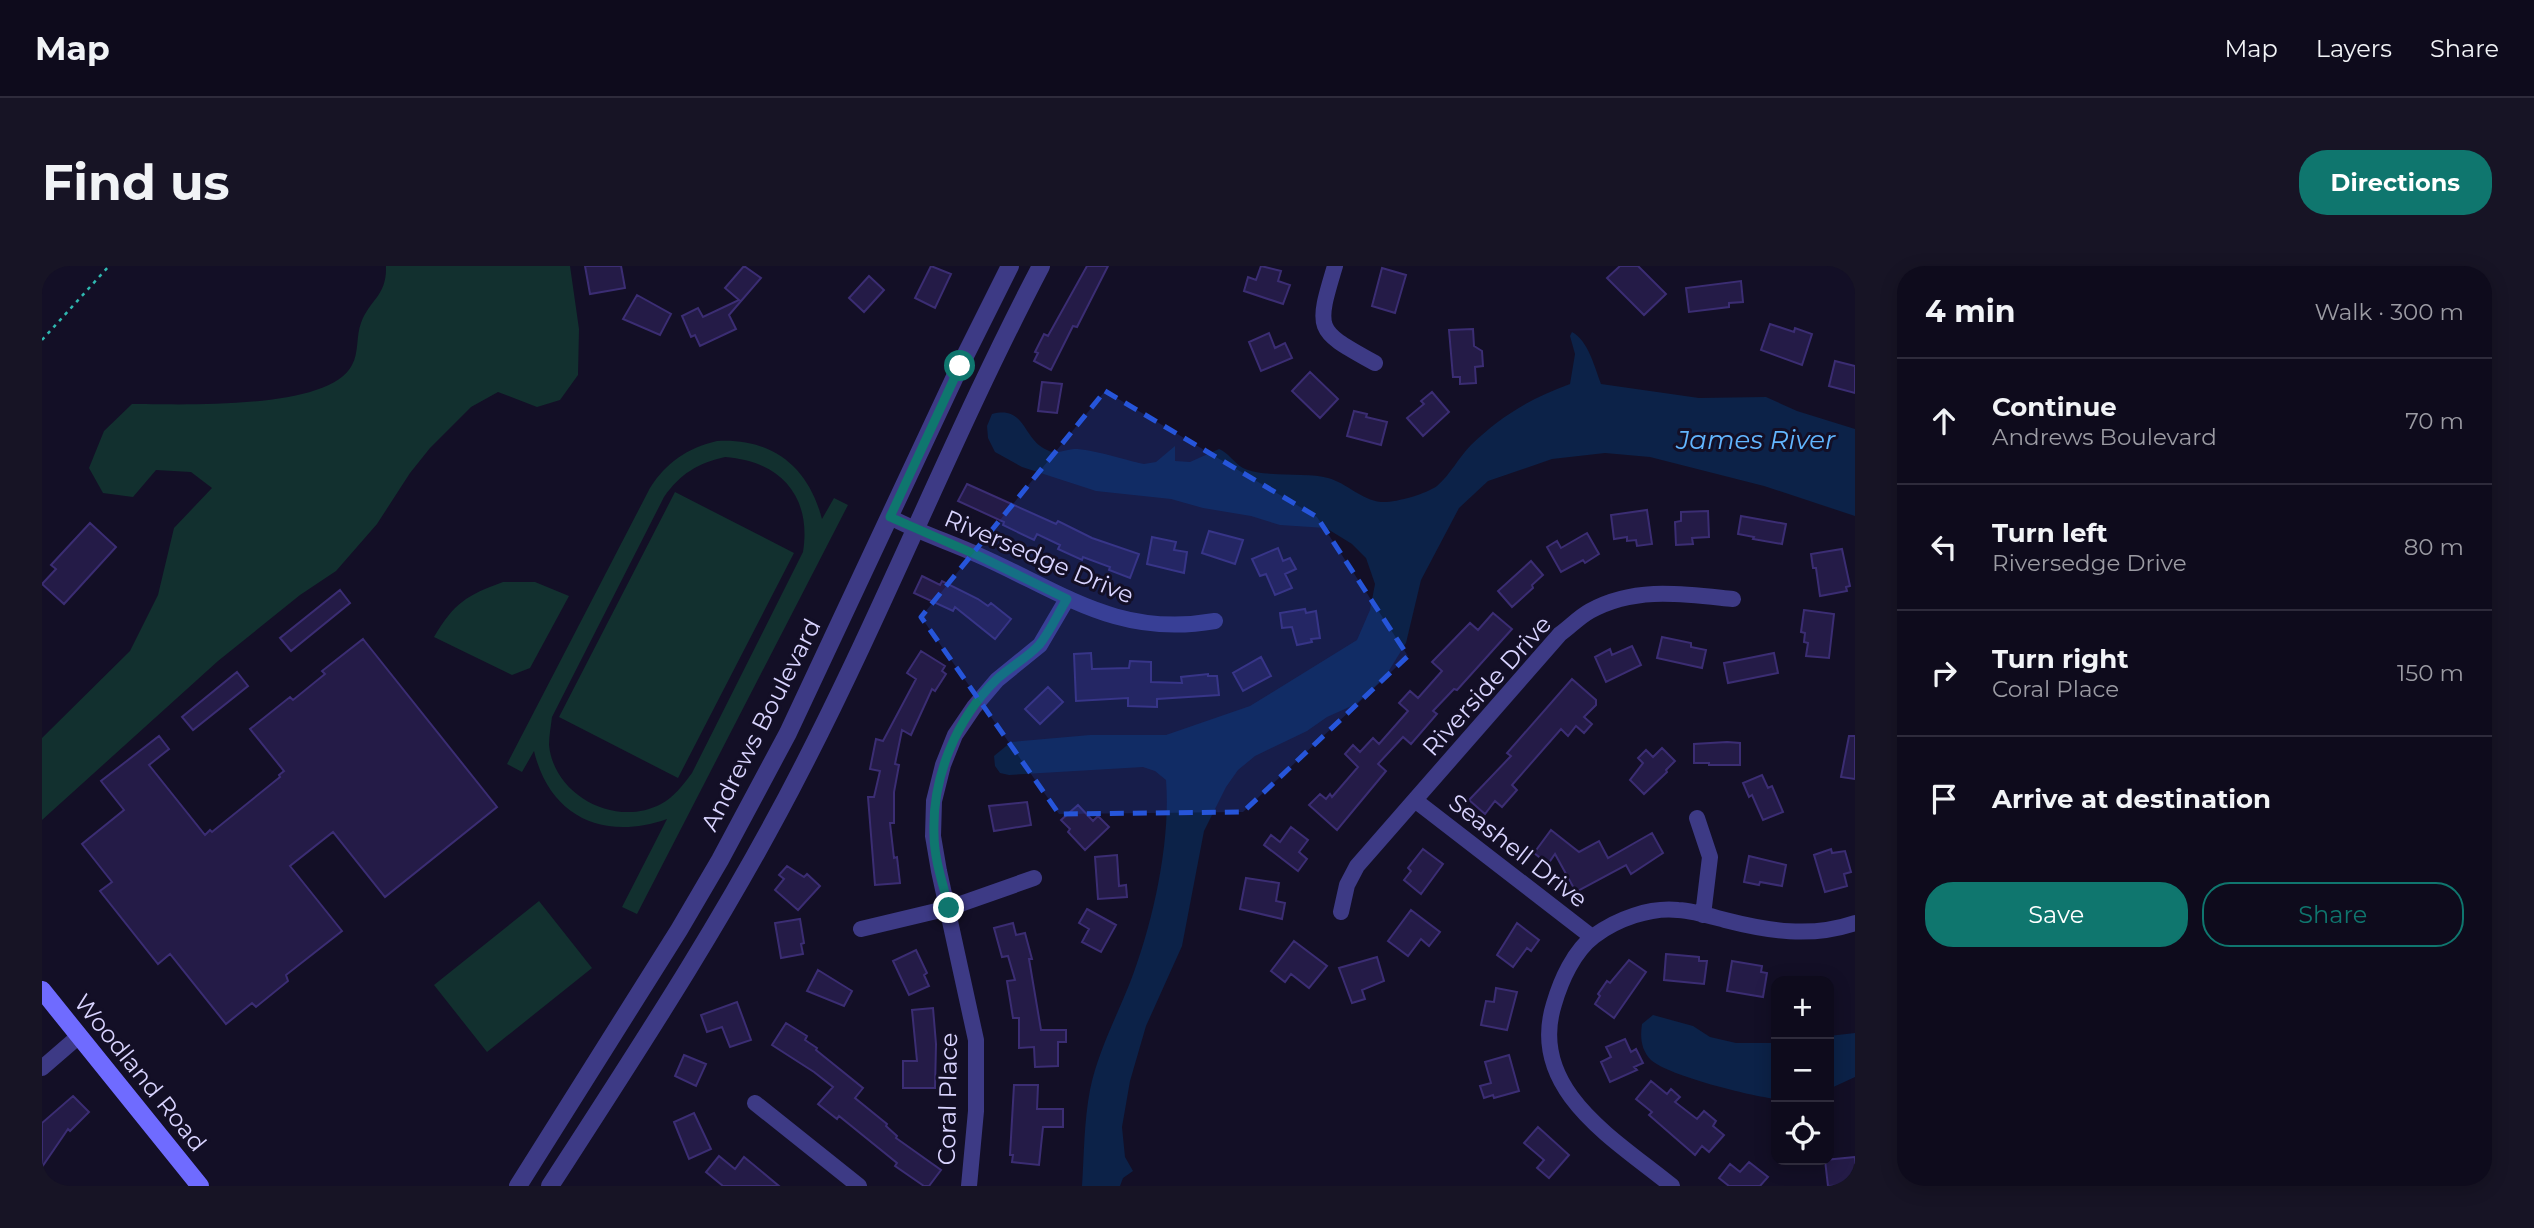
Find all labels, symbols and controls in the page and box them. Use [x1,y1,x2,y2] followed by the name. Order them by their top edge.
[35,28,110,68] text: Map
[2224,34,2278,63] text: Map
[2316,34,2392,63] text: Layers
[2430,34,2499,63] text: Share
[2299,150,2492,215] button: Directions
[42,153,230,212] text: Find us
[1925,293,2015,330] text: 4 min
[2314,298,2464,326] text: Walk · 300 m
[944,350,975,381] route start
[1992,391,2117,423] text: Continue
[1925,402,1963,440] icon: ahead
[2405,407,2464,435] text: 70 m
[1992,423,2217,451] text: Andrews Boulevard
[1676,424,1836,456] water label: James River
[940,504,1138,610] street label: Riversedge Drive
[1992,517,2108,549] text: Turn left
[1925,528,1963,566] icon: left
[2404,533,2464,561] text: 80 m
[1992,549,2187,577] text: Riversedge Drive
[1416,610,1557,762] street label: Riverside Drive
[694,614,827,836] street label: Andrews Boulevard
[1992,643,2128,675] text: Turn right
[1925,654,1963,692] icon: right
[2397,659,2464,687] text: 150 m
[1992,675,2119,703] text: Coral Place
[1925,780,1963,818] icon: arrive
[1992,783,2271,815] text: Arrive at destination
[1443,788,1593,914] street label: Seashell Drive
[1925,882,2188,947] button: Save
[2202,882,2464,947] button: Share
[933,892,964,923] route end
[1771,976,1834,1165] map controls
[1771,976,1834,1039] button: +
[68,988,213,1157] street label: Woodland Road
[932,1032,963,1166] street label: Coral Place
[1771,1039,1834,1102] button: −
[1771,1102,1834,1165] button: locate

